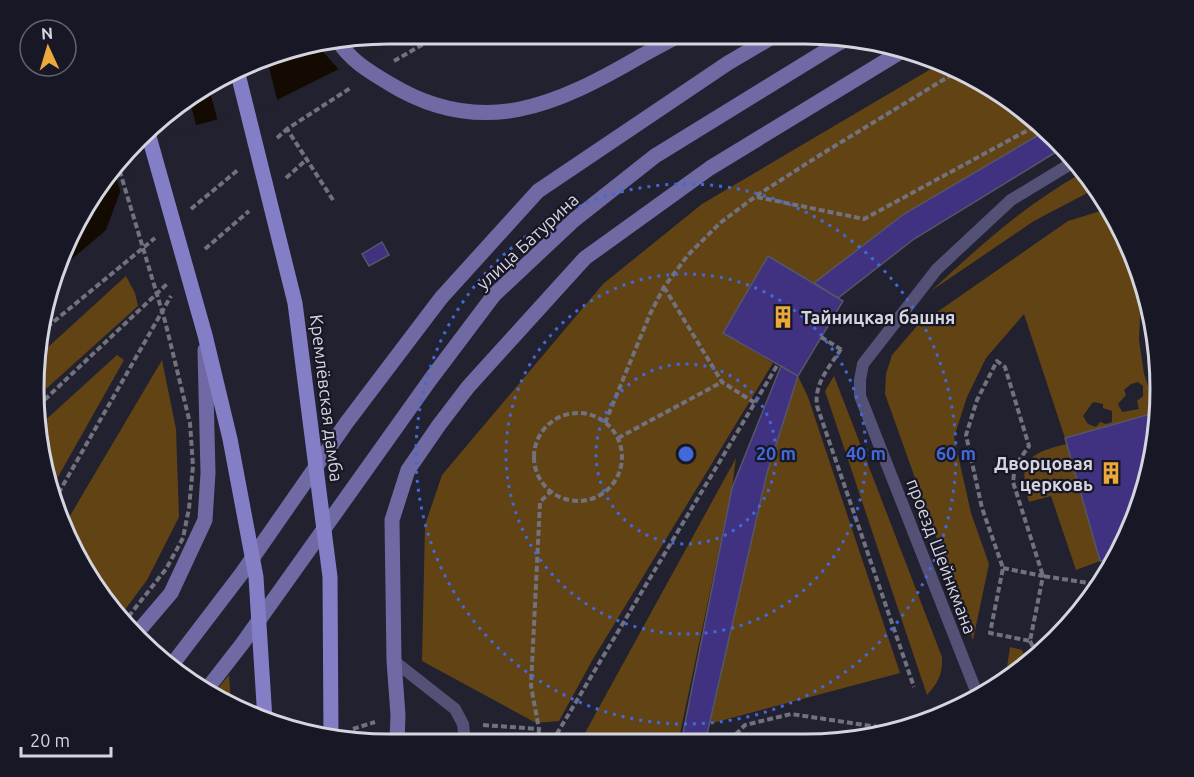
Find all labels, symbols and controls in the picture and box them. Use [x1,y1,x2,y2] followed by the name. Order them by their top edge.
[18,18,78,78] north arrow
[40,24,54,42] text: N
[472,189,582,293] street label: улица Батурина
[770,304,796,330] building icon: Тайницкая башня
[801,307,955,327] place label: Тайницкая башня
[307,313,347,483] street label: Кремлёвская дамба
[756,443,796,463] text: 20 m
[846,443,886,463] text: 40 m
[936,443,976,463] text: 60 m
[676,444,696,464] centre of rings
[994,453,1093,494] place label: Дворцовая церковь
[1098,460,1124,486] building icon: Дворцовая церковь
[903,476,981,636] street label: проезд Шейнкмана
[21,720,111,758] scale bar
[30,730,70,750] text: 20 m

